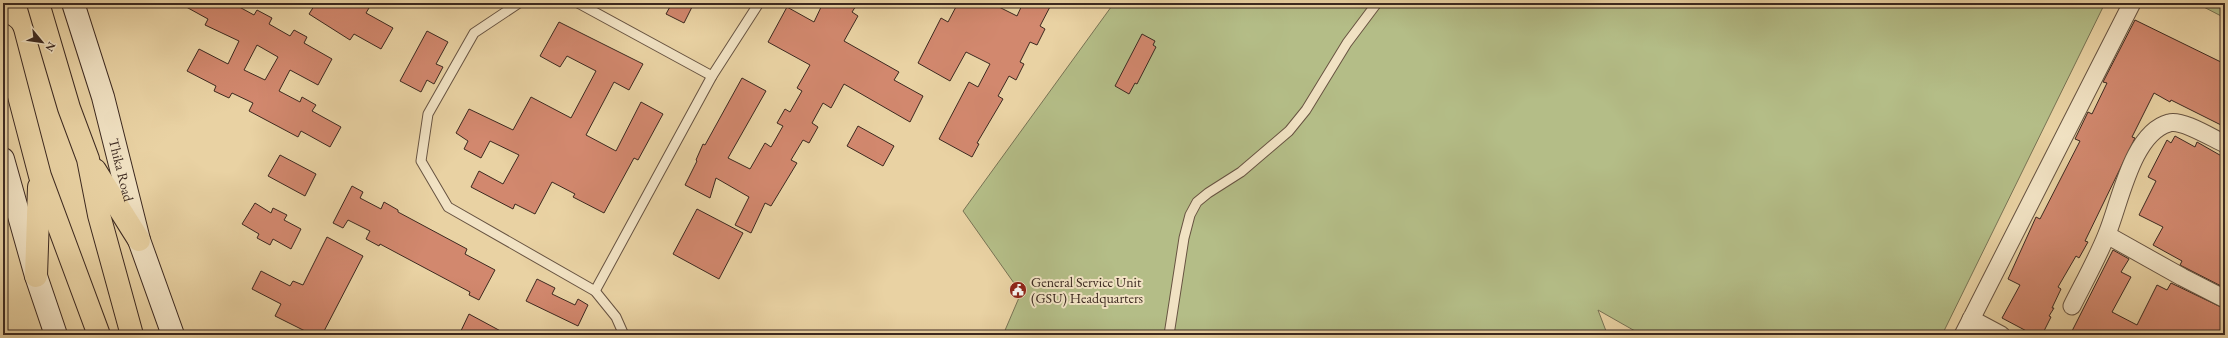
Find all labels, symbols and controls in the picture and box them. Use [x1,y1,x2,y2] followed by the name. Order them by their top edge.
[22,22,62,62] north arrow
[42,40,59,54] text: N
[105,137,138,204] street label: Thika Road
[1031,273,1144,307] place label: General Service Unit (GSU) Headquarters
[1008,280,1028,300] public building icon: General Service Unit (GSU) Headquarters

